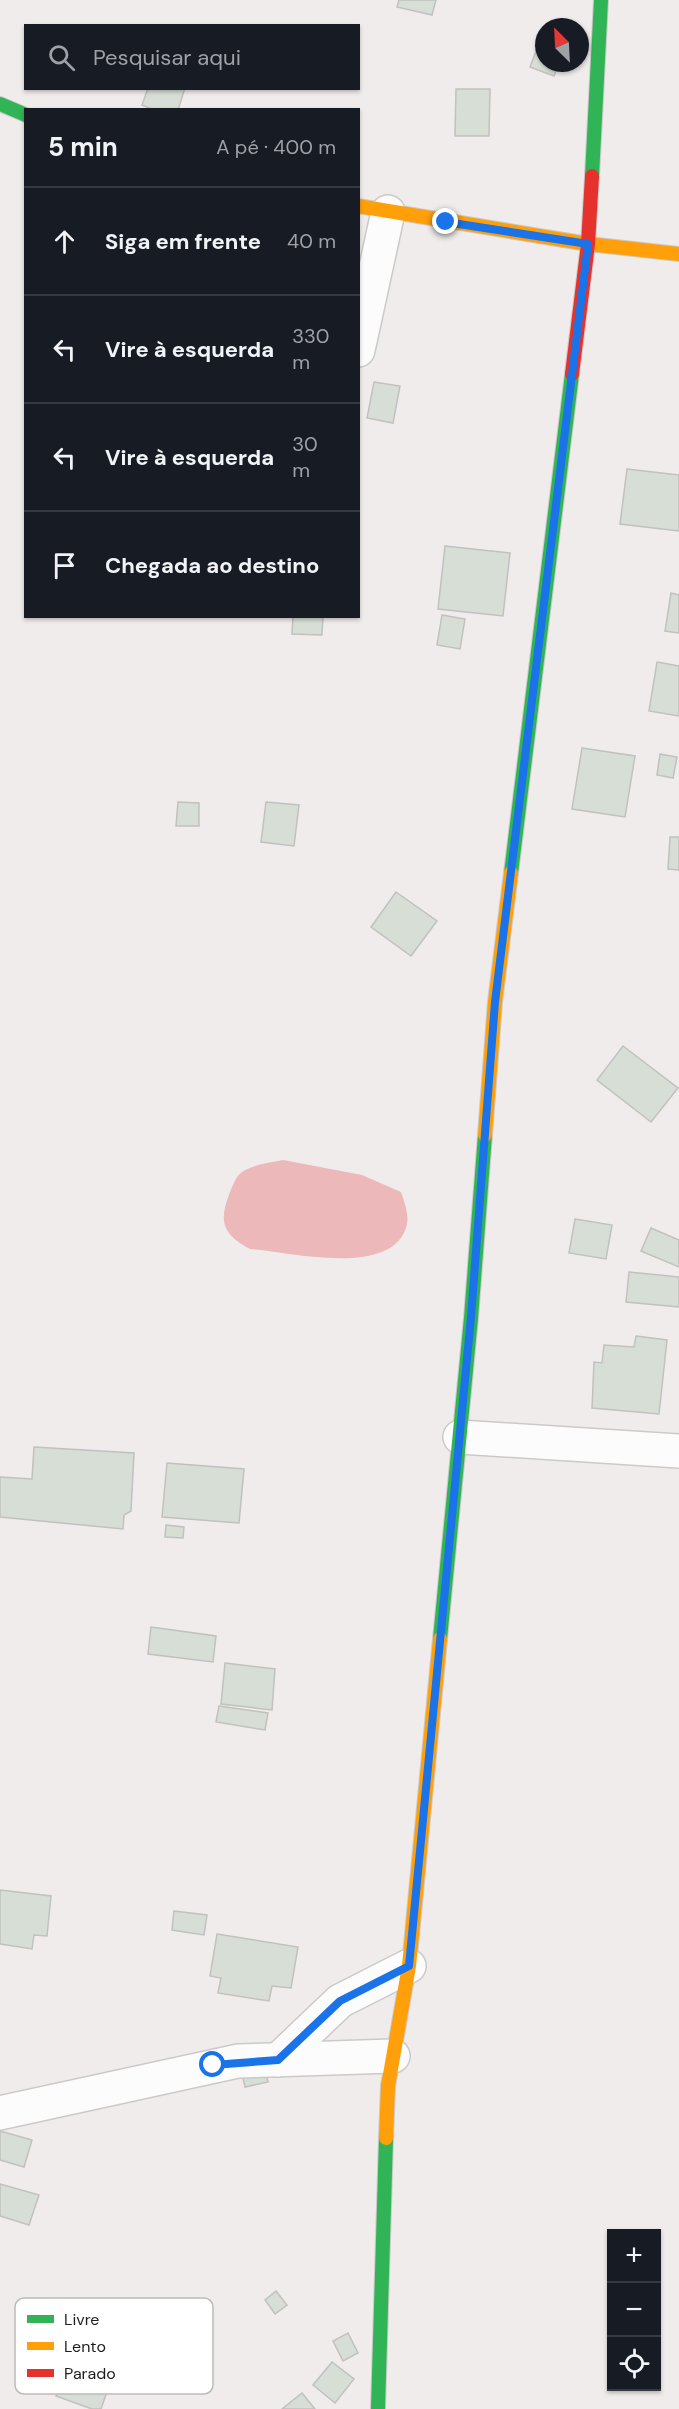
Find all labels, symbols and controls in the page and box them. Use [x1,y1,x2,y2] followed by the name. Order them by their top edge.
[535,18,589,72] north arrow
[24,24,360,90] search box
[45,41,78,74] icon: search
[93,43,241,72] text: Pesquisar aqui
[48,130,118,164] text: 5 min
[216,134,336,160] text: A pé · 400 m
[432,208,458,234] route end
[48,225,81,258] icon: ahead
[105,227,261,256] text: Siga em frente
[287,228,336,254] text: 40 m
[292,323,329,375] text: 330 m
[48,333,81,366] icon: left
[105,335,274,364] text: Vire à esquerda
[292,431,318,483] text: 30 m
[48,441,81,474] icon: left
[105,443,274,472] text: Vire à esquerda
[48,549,81,582] icon: arrive
[105,551,319,580] text: Chegada ao destino
[199,2051,225,2077] route start
[607,2229,661,2391] map controls
[607,2229,661,2283] button: +
[607,2283,661,2337] button: −
[15,2298,213,2394] legend
[64,2309,99,2330] text: Livre
[64,2336,106,2357] text: Lento
[607,2337,661,2391] button: locate
[64,2363,116,2384] text: Parado

